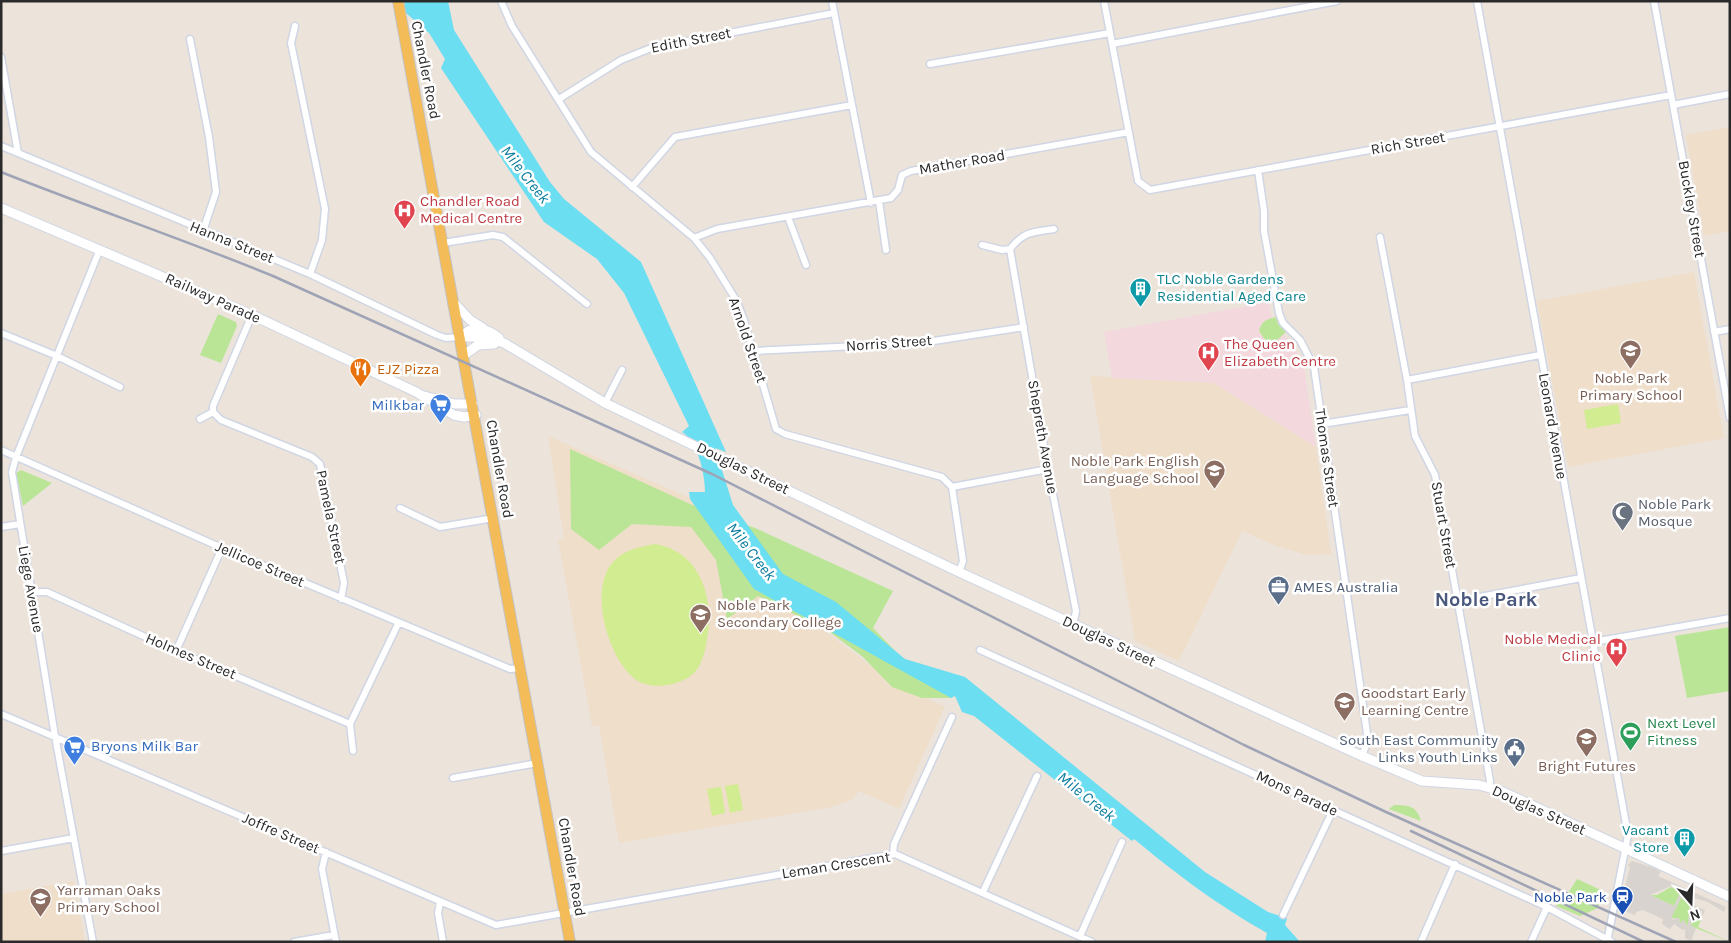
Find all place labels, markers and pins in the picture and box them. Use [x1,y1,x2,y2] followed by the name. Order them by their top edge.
[420,192,522,227] place label: Chandler Road Medical Centre
[392,198,416,229] hospital icon: Chandler Road Medical Centre
[1157,270,1306,305] place label: TLC Noble Gardens Residential Aged Care
[1129,276,1153,307] building icon: TLC Noble Gardens Residential Aged Care
[1224,335,1336,370] place label: The Queen Elizabeth Centre
[1619,338,1643,369] school or university icon: Noble Park Primary School
[1196,341,1220,372] hospital icon: The Queen Elizabeth Centre
[349,357,373,388] restaurant icon: EJZ Pizza
[377,360,439,378] place label: EJZ Pizza
[1580,369,1682,404] place label: Noble Park Primary School
[428,393,452,424] supermarket icon: Milkbar
[372,396,425,414] place label: Milkbar
[1071,452,1199,487] place label: Noble Park English Language School
[1203,458,1227,489] school or university icon: Noble Park English Language School
[1638,495,1711,530] place label: Noble Park Mosque
[1610,501,1634,532] mosque icon: Noble Park Mosque
[1266,575,1290,606] office icon: AMES Australia
[1294,578,1398,596] place label: AMES Australia
[717,596,842,631] place label: Noble Park Secondary College
[689,602,713,633] school or university icon: Noble Park Secondary College
[1504,630,1601,665] place label: Noble Medical Clinic
[1605,636,1629,667] hospital icon: Noble Medical Clinic
[1361,684,1469,719] place label: Goodstart Early Learning Centre
[1333,690,1357,721] school or university icon: Goodstart Early Learning Centre
[1647,714,1716,749] place label: Next Level Fitness
[1619,720,1643,751] sports icon: Next Level Fitness
[1575,726,1599,757] school or university icon: Bright Futures
[1339,731,1498,766] place label: South East Community Links Youth Links
[63,734,87,765] supermarket icon: Bryons Milk Bar
[91,737,198,755] place label: Bryons Milk Bar
[1502,737,1526,768] public building icon: South East Community Links Youth Links
[1538,757,1636,775] place label: Bright Futures
[1622,821,1669,856] place label: Vacant Store
[1673,827,1697,858] building icon: Vacant Store
[57,881,161,916] place label: Yarraman Oaks Primary School
[1611,885,1635,916] station icon: Noble Park
[29,887,53,918] school or university icon: Yarraman Oaks Primary School
[1534,888,1607,906] place label: Noble Park

